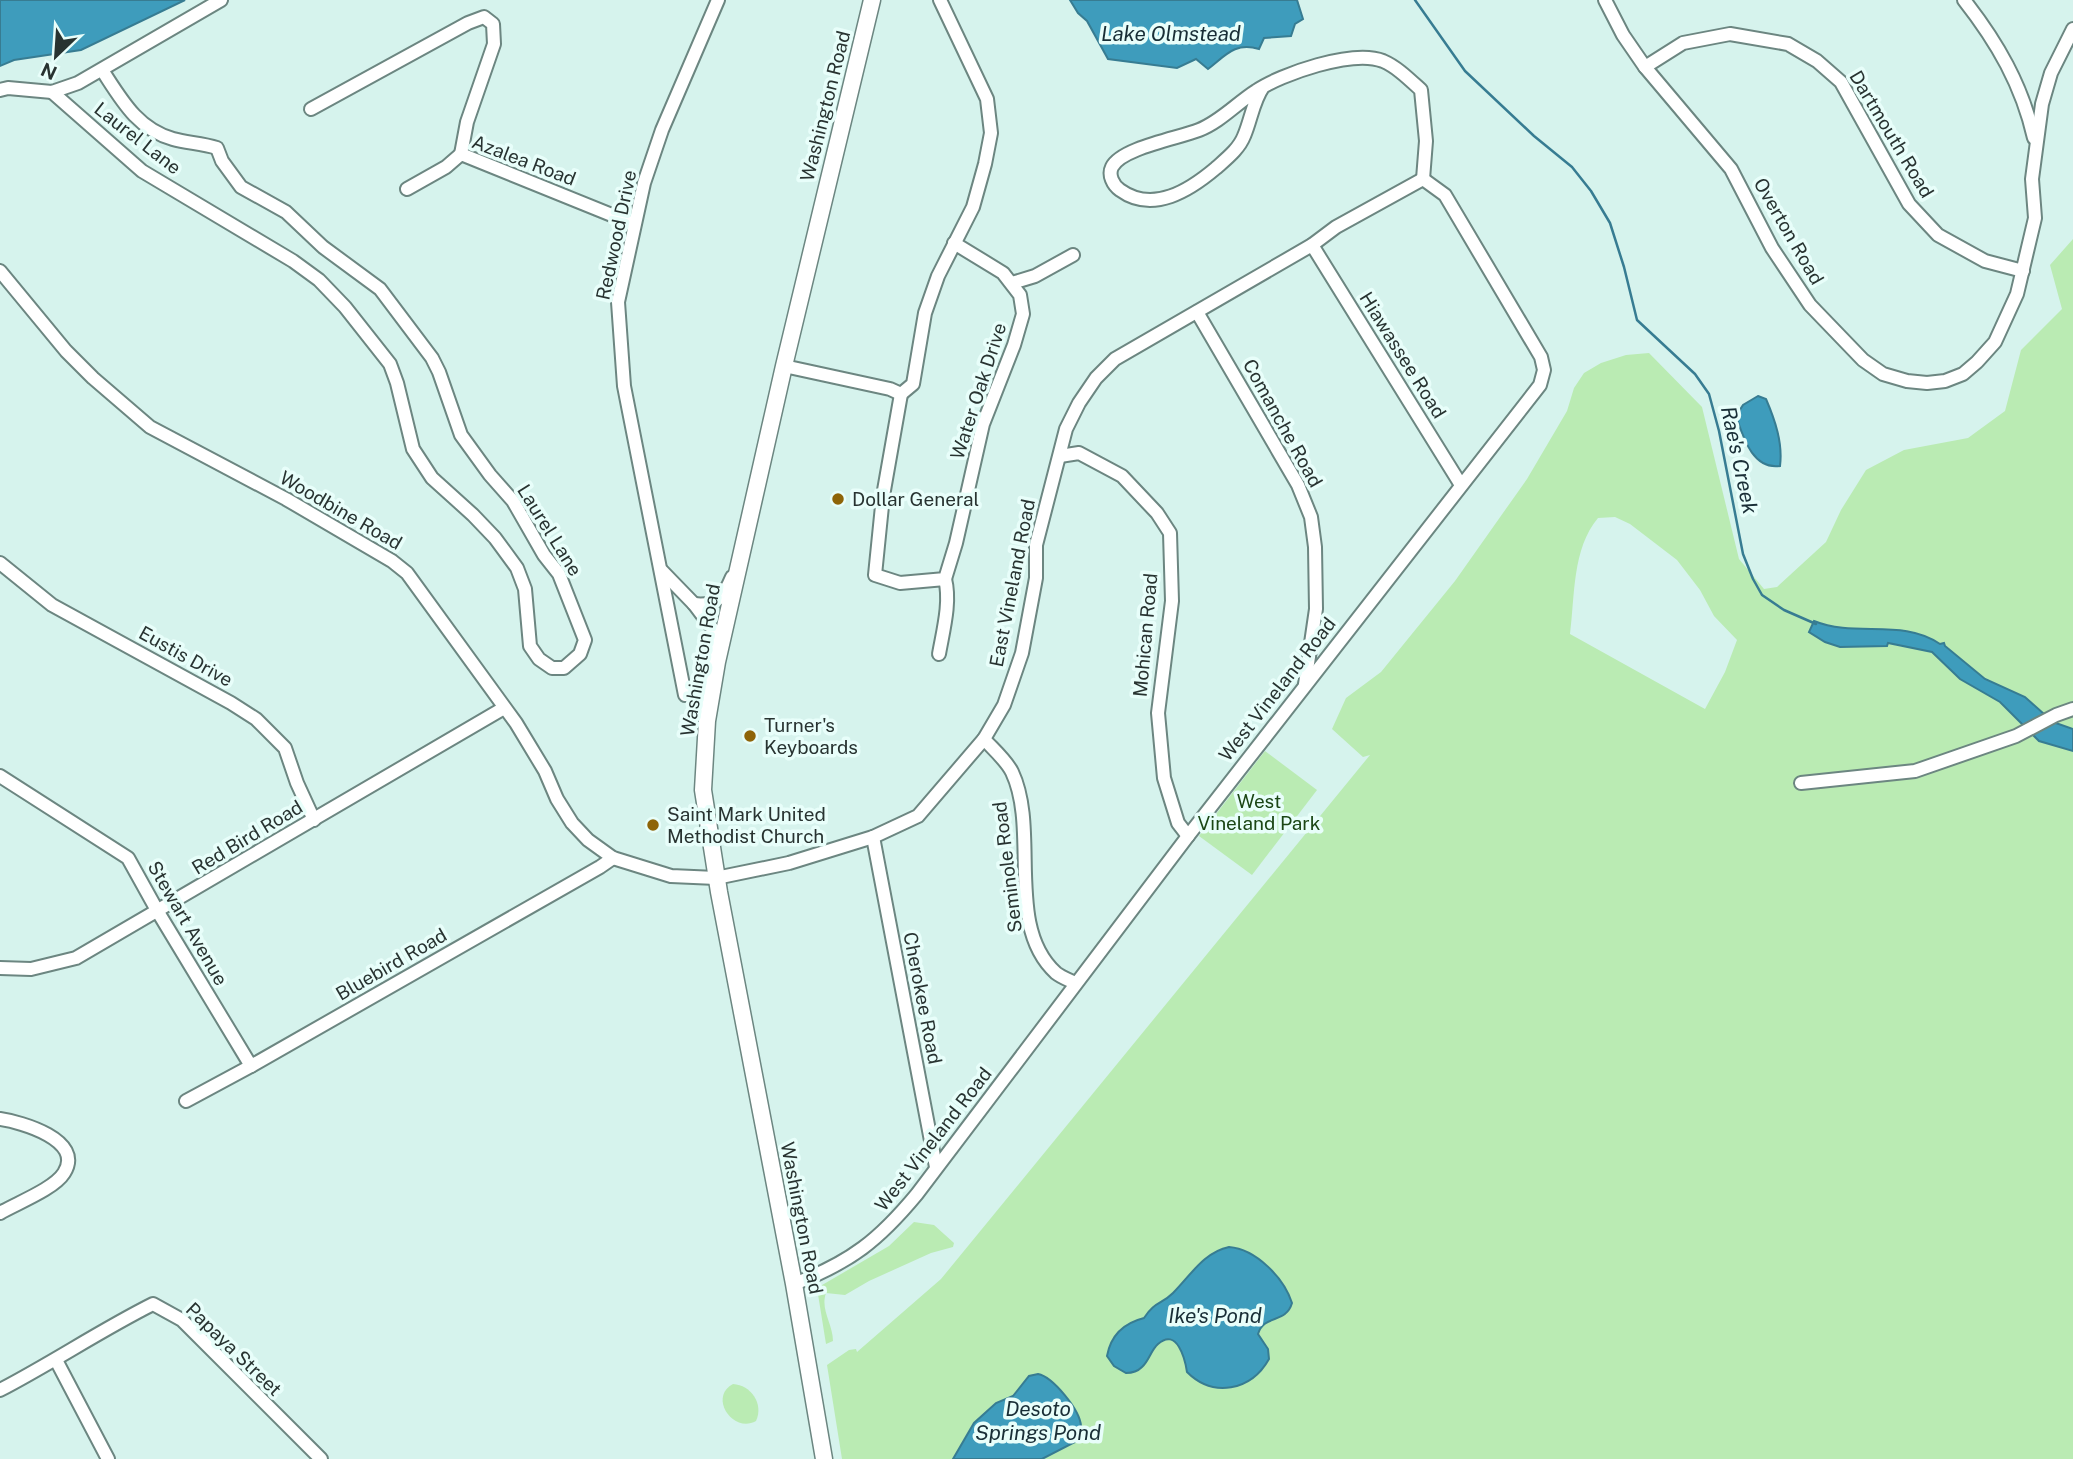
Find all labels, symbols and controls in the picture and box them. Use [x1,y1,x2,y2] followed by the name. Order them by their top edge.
[21,21,91,91] north arrow
[1101,21,1241,46] water label: Lake Olmstead
[796,28,854,184] street label: Washington Road
[37,58,60,85] text: N
[1845,66,1939,202] street label: Dartmouth Road
[90,97,186,179] street label: Laurel Lane
[469,130,579,190] street label: Azalea Road
[592,168,640,302] street label: Redwood Drive
[1750,174,1828,288] street label: Overton Road
[1355,288,1451,422] street label: Hiawassee Road
[946,320,1010,462] street label: Water Oak Drive
[1239,355,1327,491] street label: Comanche Road
[1716,404,1763,517] water label: Rae's Creek
[276,466,406,554] street label: Woodbine Road
[513,480,587,580] street label: Laurel Lane
[852,488,979,510] place label: Dollar General
[830,491,846,507] marker: Dollar General
[985,497,1039,669] street label: East Vineland Road
[1129,572,1161,698] street label: Mohican Road
[676,582,724,738] street label: Washington Road
[1214,613,1340,765] street label: West Vineland Road
[135,621,237,691] street label: Eustis Drive
[764,714,858,758] place label: Turner's Keyboards
[742,728,758,744] marker: Turner's Keyboards
[1198,790,1321,834] park label: West Vineland Park
[188,795,306,879] street label: Red Bird Road
[988,800,1026,934] street label: Seminole Road
[667,803,826,847] place label: Saint Mark United Methodist Church
[645,817,661,833] marker: Saint Mark United Methodist Church
[144,857,232,989] street label: Stewart Avenue
[332,923,450,1005] street label: Bluebird Road
[899,930,947,1066] street label: Cherokee Road
[870,1063,996,1215] street label: West Vineland Road
[776,1140,828,1296] street label: Washington Road
[182,1298,286,1400] street label: Papaya Street
[1168,1303,1262,1328] water label: Ike's Pond
[975,1396,1101,1445] water label: Desoto Springs Pond

